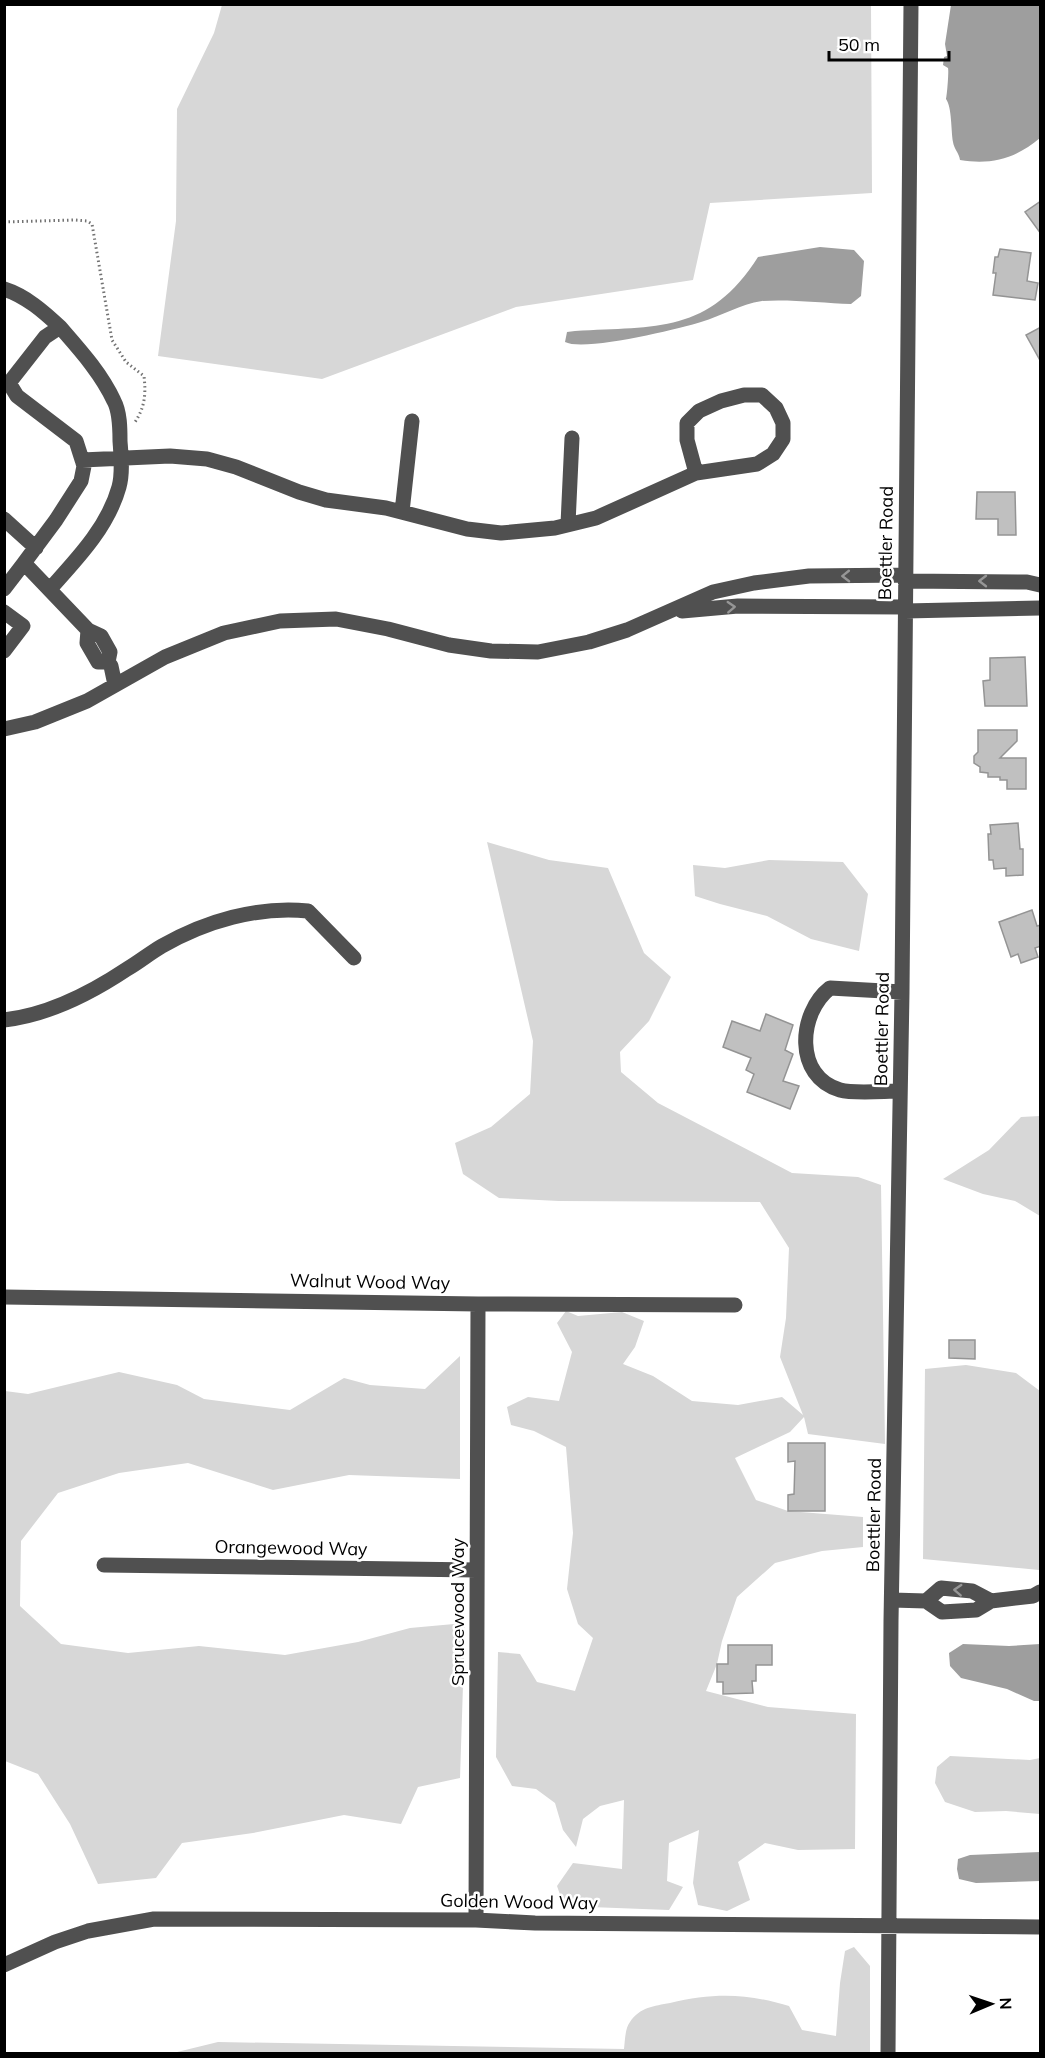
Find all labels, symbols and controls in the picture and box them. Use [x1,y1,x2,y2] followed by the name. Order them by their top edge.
[829,24,949,62] scale bar
[838,33,880,56] text: 50 m
[873,486,898,600] street label: Boettler Road
[842,570,851,582] one-way arrow
[978,575,987,587] one-way arrow
[727,601,736,614] one-way arrow
[869,972,894,1086] street label: Boettler Road
[290,1269,451,1294] street label: Walnut Wood Way
[861,1458,886,1572] street label: Boettler Road
[214,1535,368,1560] street label: Orangewood Way
[446,1537,469,1686] street label: Sprucewood Way
[953,1583,962,1596] one-way arrow
[440,1889,599,1914] street label: Golden Wood Way
[961,1974,1021,2034] north arrow
[996,1997,1016,2010] text: N

